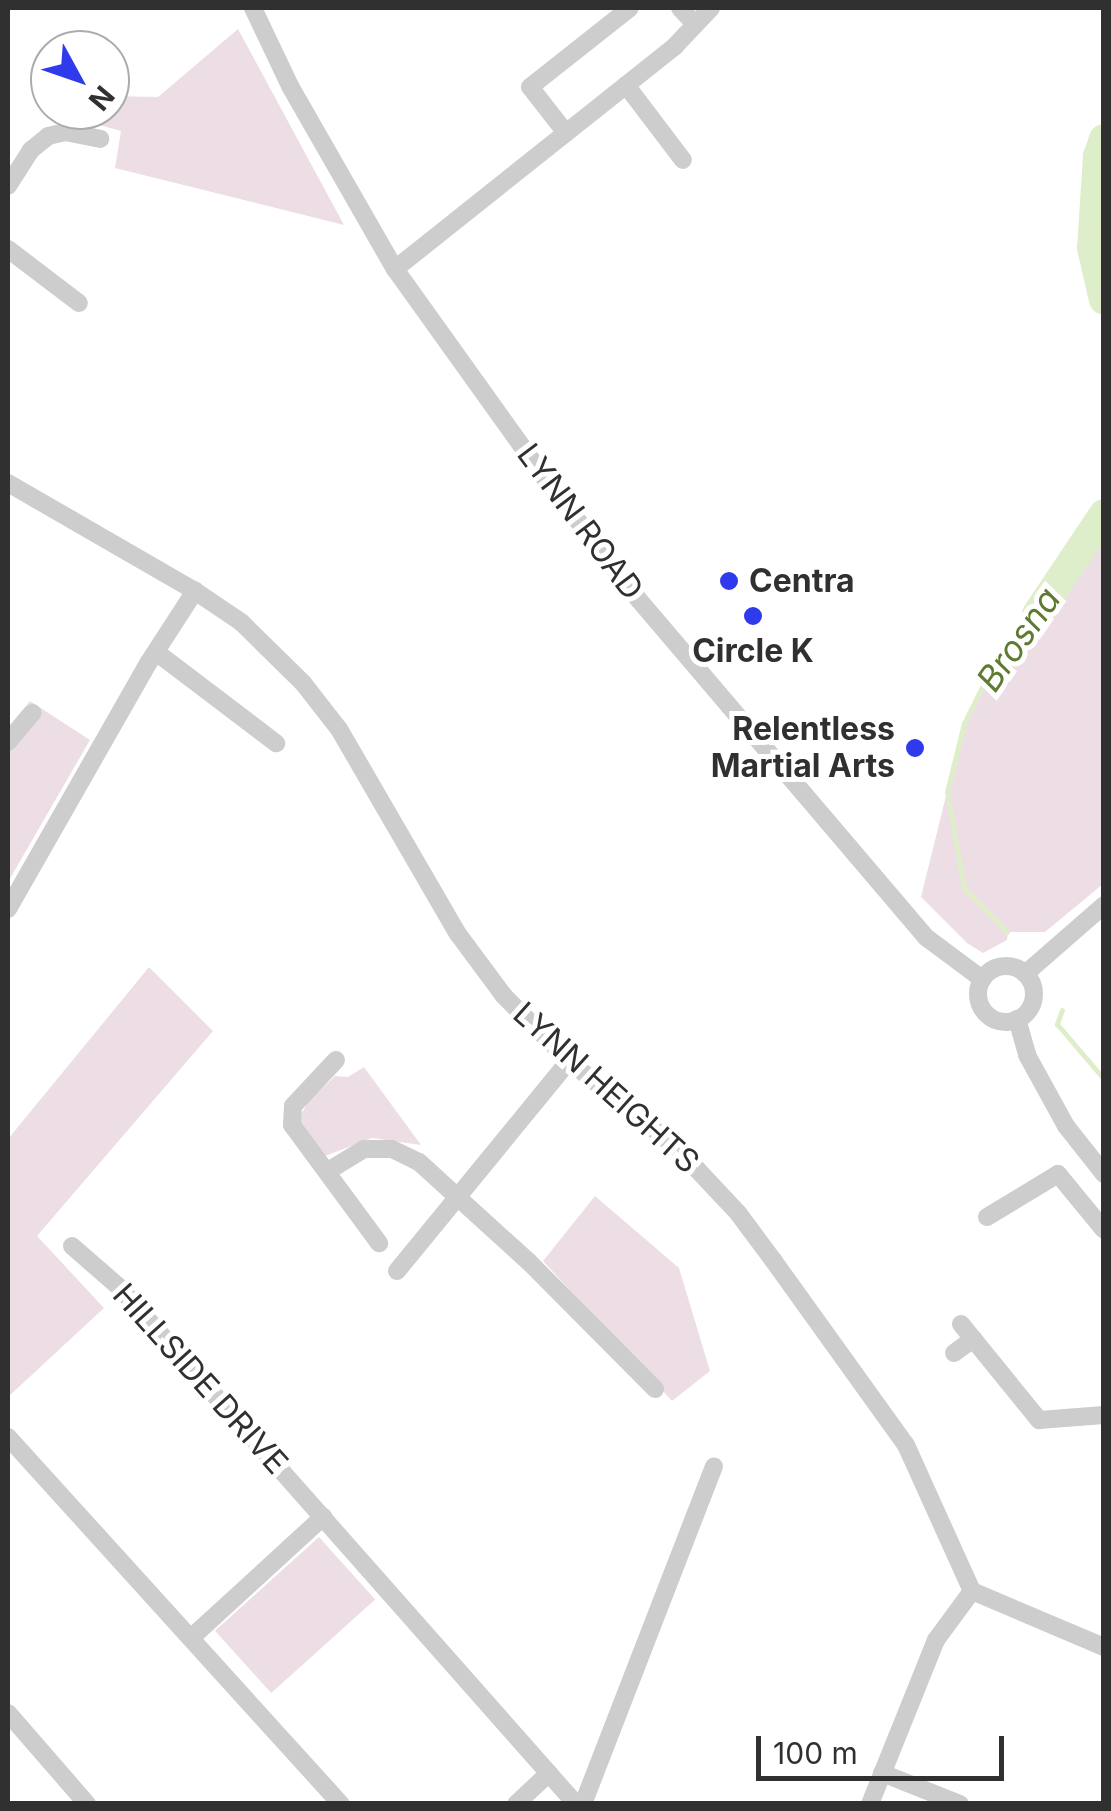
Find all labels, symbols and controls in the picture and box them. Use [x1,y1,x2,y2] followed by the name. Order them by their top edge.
[30,30,130,130] north arrow
[82,79,121,117] text: N
[509,437,651,607] street label: LYNN ROAD
[749,562,855,600] place label: Centra
[718,570,740,592] marker: Centra
[967,579,1069,699] water label: Brosna
[742,605,764,627] marker: Circle K
[692,632,814,670] place label: Circle K
[711,711,895,786] place label: Relentless Martial Arts
[904,737,926,759] marker: Relentless Martial Arts
[505,995,707,1181] street label: LYNN HEIGHTS
[105,1276,295,1482] street label: HILLSIDE DRIVE
[761,1716,1008,1778] scale bar
[773,1735,858,1771] text: 100 m

